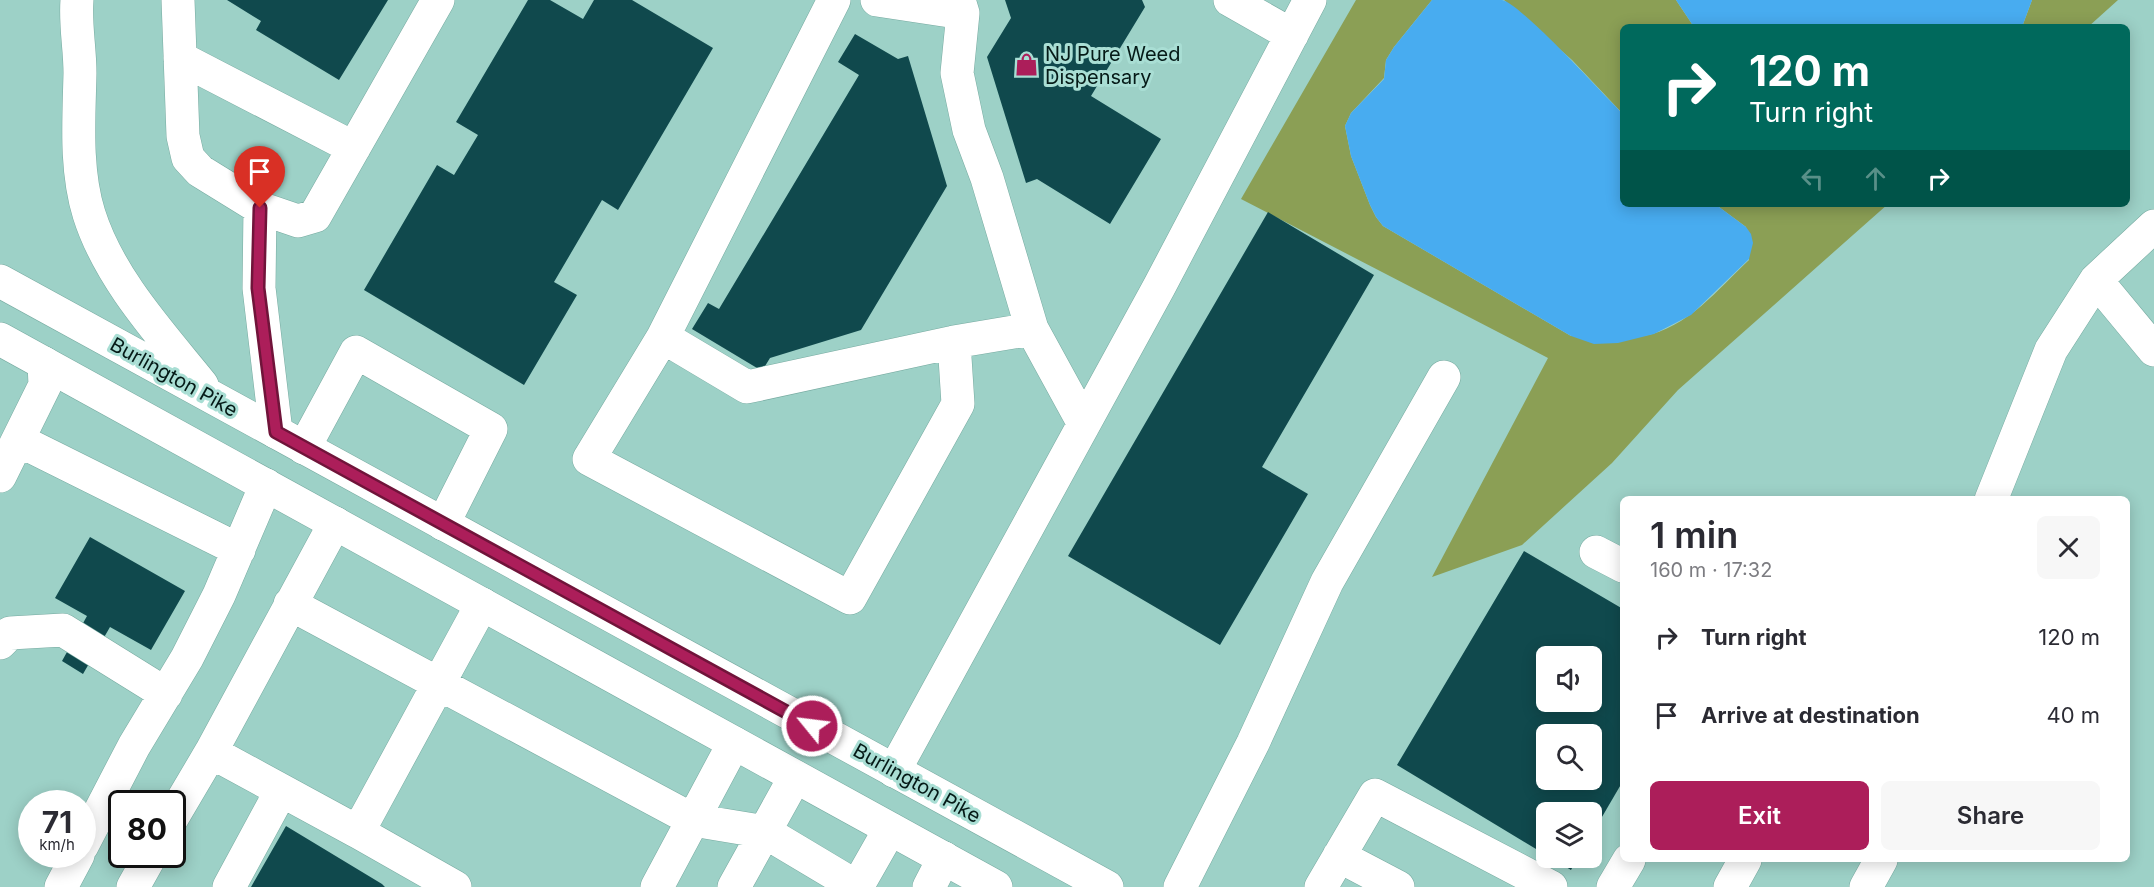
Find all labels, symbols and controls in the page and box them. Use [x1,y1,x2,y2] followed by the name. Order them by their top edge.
[1045,42,1180,89] place label: NJ Pure Weed Dispensary
[1749,45,1870,96] text: 120 m
[1650,48,1728,126] icon: right
[1014,52,1040,78] shop icon: NJ Pure Weed Dispensary
[1749,96,1873,129] text: Turn right
[234,146,285,208] pin
[243,155,276,188] icon: arrive
[1796,162,1829,195] icon: left
[1859,162,1892,195] icon: ahead
[1922,162,1955,195] icon: right
[106,332,242,422] street label: Burlington Pike
[1650,513,1738,557] text: 1 min
[2037,516,2100,579] button: close
[1650,558,1772,582] text: 160 m · 17:32
[1650,621,1683,654] icon: right
[1701,624,1807,650] text: Turn right
[2038,624,2100,650] text: 120 m
[1536,646,1602,868] map controls
[1536,646,1602,712] button: sound
[780,694,844,758] position arrow
[1650,699,1683,732] icon: arrive
[1701,702,1920,728] text: Arrive at destination
[2046,702,2100,728] text: 40 m
[1536,724,1602,790] button: search
[849,738,985,828] street label: Burlington Pike
[1650,781,1869,850] button: Exit
[1881,781,2100,850] button: Share
[108,790,186,868] speed limit sign: 80
[1536,802,1602,868] button: layers
[42,804,72,840] text: 71
[39,835,75,854] text: km/h

